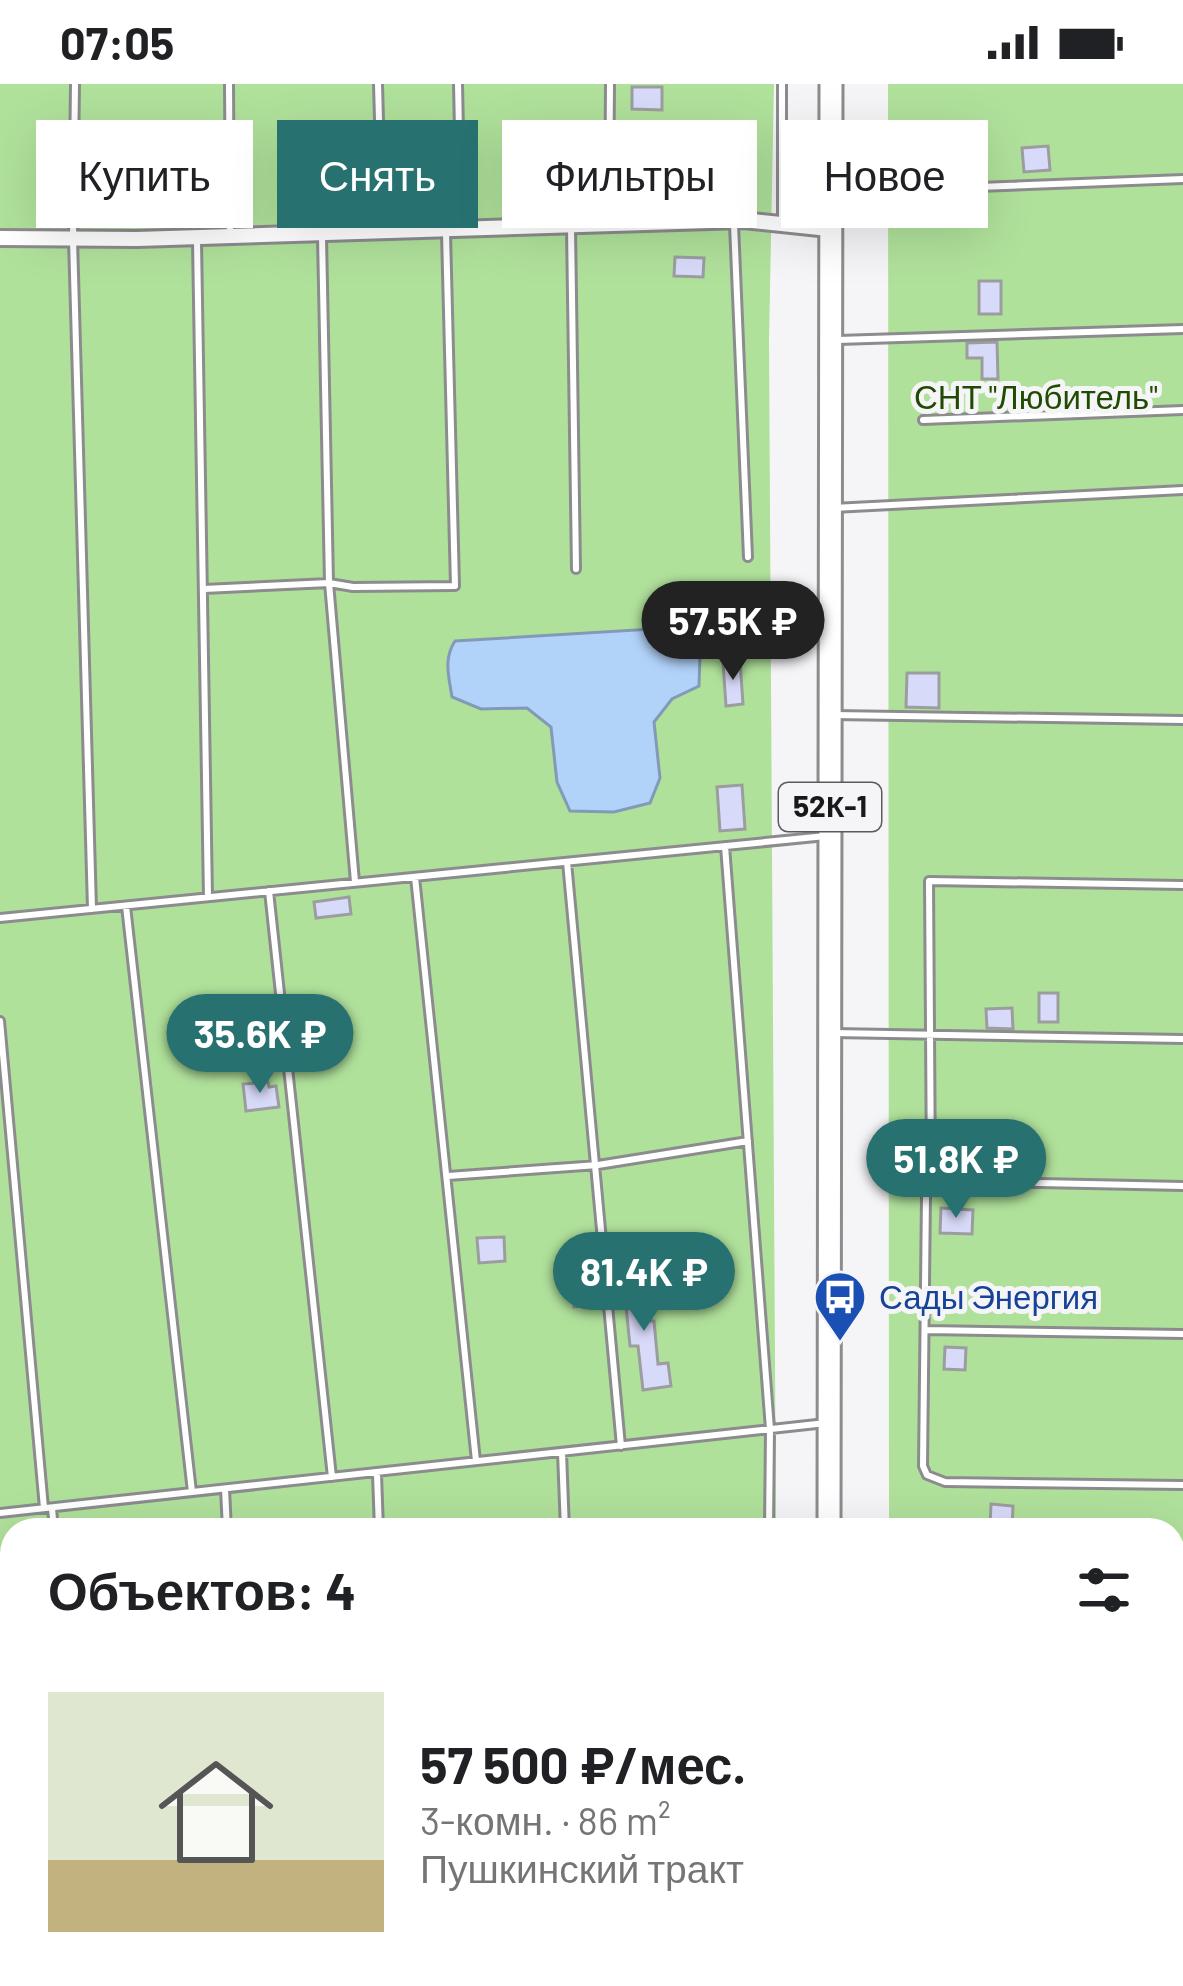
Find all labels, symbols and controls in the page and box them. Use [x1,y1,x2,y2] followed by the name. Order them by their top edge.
[60,15,174,69] text: 07:05
[36,120,253,228] chip: Купить
[277,120,478,228] chip: Снять
[502,120,757,228] chip: Фильтры
[781,120,988,228] chip: Новое
[914,376,1158,416] park label: СНТ "Любитель"
[622,581,844,683] pin: 57.5K ₽
[669,596,797,643] text: 57.5K ₽
[779,783,881,831] road number: 52К-1
[149,994,371,1096] pin: 35.6K ₽
[193,1009,327,1056] text: 35.6K ₽
[845,1119,1067,1221] pin: 51.8K ₽
[893,1134,1019,1181] text: 51.8K ₽
[533,1232,755,1334] pin: 81.4K ₽
[580,1247,708,1294] text: 81.4K ₽
[812,1269,868,1343] bus stop icon: Сады Энергия
[879,1276,1098,1316] place label: Сады Энергия
[1071,1557,1137,1623] icon: filters
[48,1559,356,1620] text: Объектов: 4
[420,1733,746,1794] text: 57 500 ₽/мес.
[144,1740,288,1884] icon: home
[420,1796,671,1843] text: 3-комн. · 86 m²
[420,1844,744,1891] text: Пушкинский тракт

